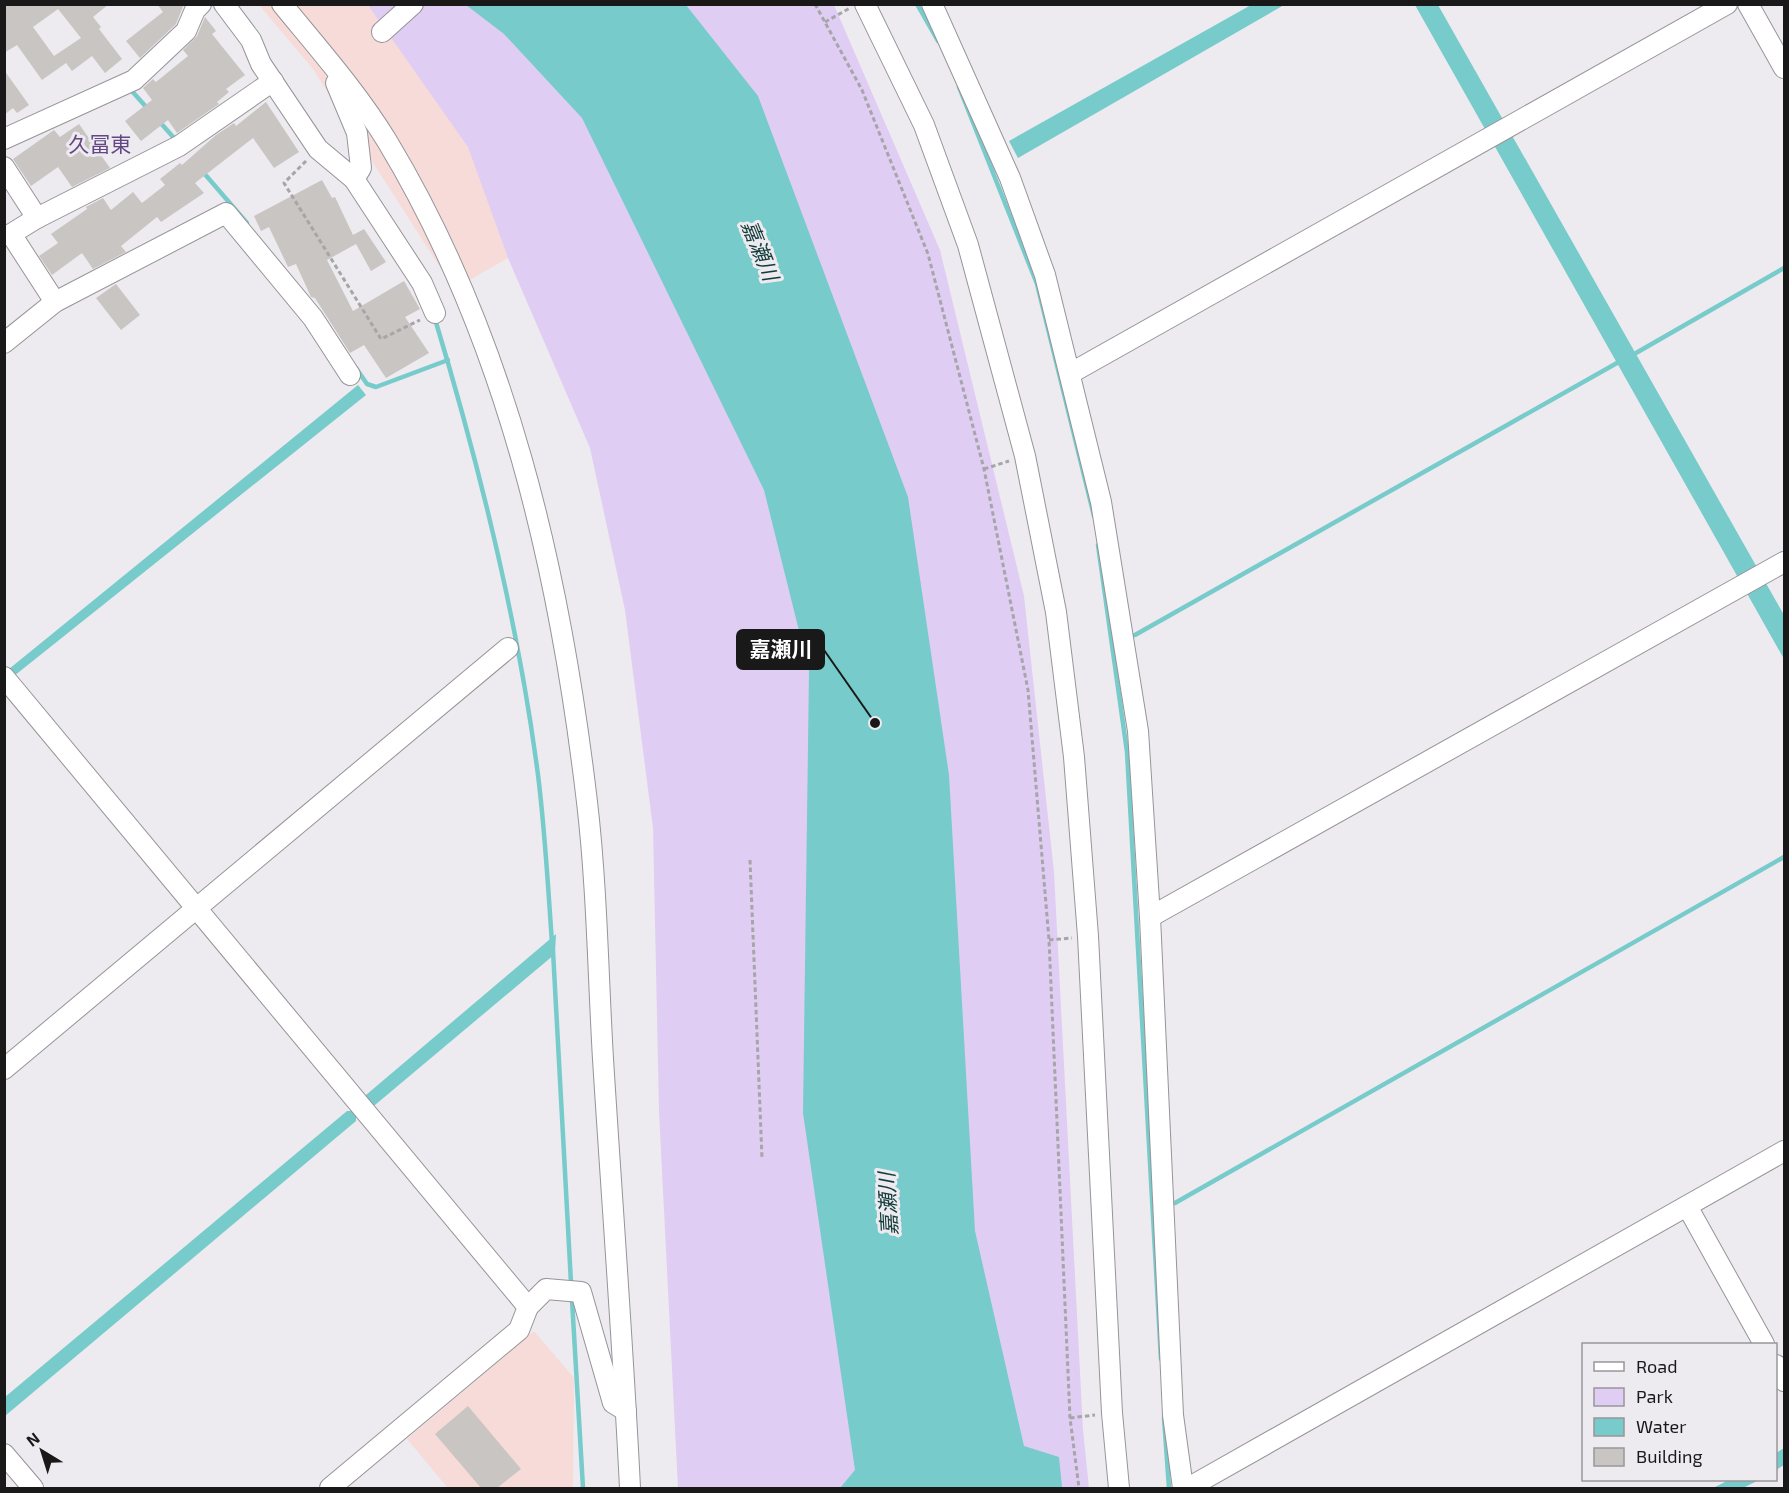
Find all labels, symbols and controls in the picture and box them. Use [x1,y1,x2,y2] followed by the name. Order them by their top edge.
[69,131,132,156] district label: 久冨東
[738,216,785,286] water label: 嘉瀬川
[737,630,824,669] callout: 嘉瀬川
[750,636,813,661] text: 嘉瀬川
[873,1170,901,1236] water label: 嘉瀬川
[1582,1343,1777,1481] legend
[1636,1355,1677,1377] text: Road
[1636,1385,1673,1407] text: Park
[1636,1415,1686,1437] text: Water
[12,1421,72,1481] north arrow
[22,1428,43,1450] text: N
[1636,1445,1703,1467] text: Building

